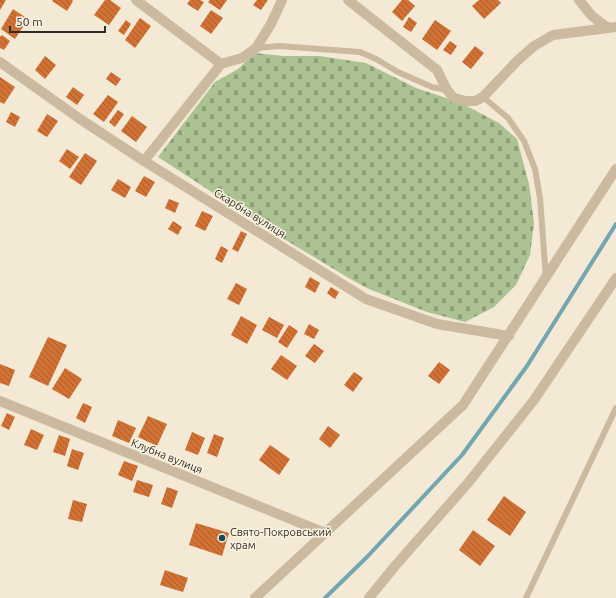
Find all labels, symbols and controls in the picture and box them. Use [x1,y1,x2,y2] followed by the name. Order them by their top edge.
[10,8,105,34] scale bar
[16,15,43,28] text: 50 m
[212,186,288,240] street label: Скарбна вулиця
[129,436,205,476] street label: Клубна вулиця
[230,526,332,551] place label: Свято-Покровський храм
[217,533,227,543] marker: Свято-Покровський храм

